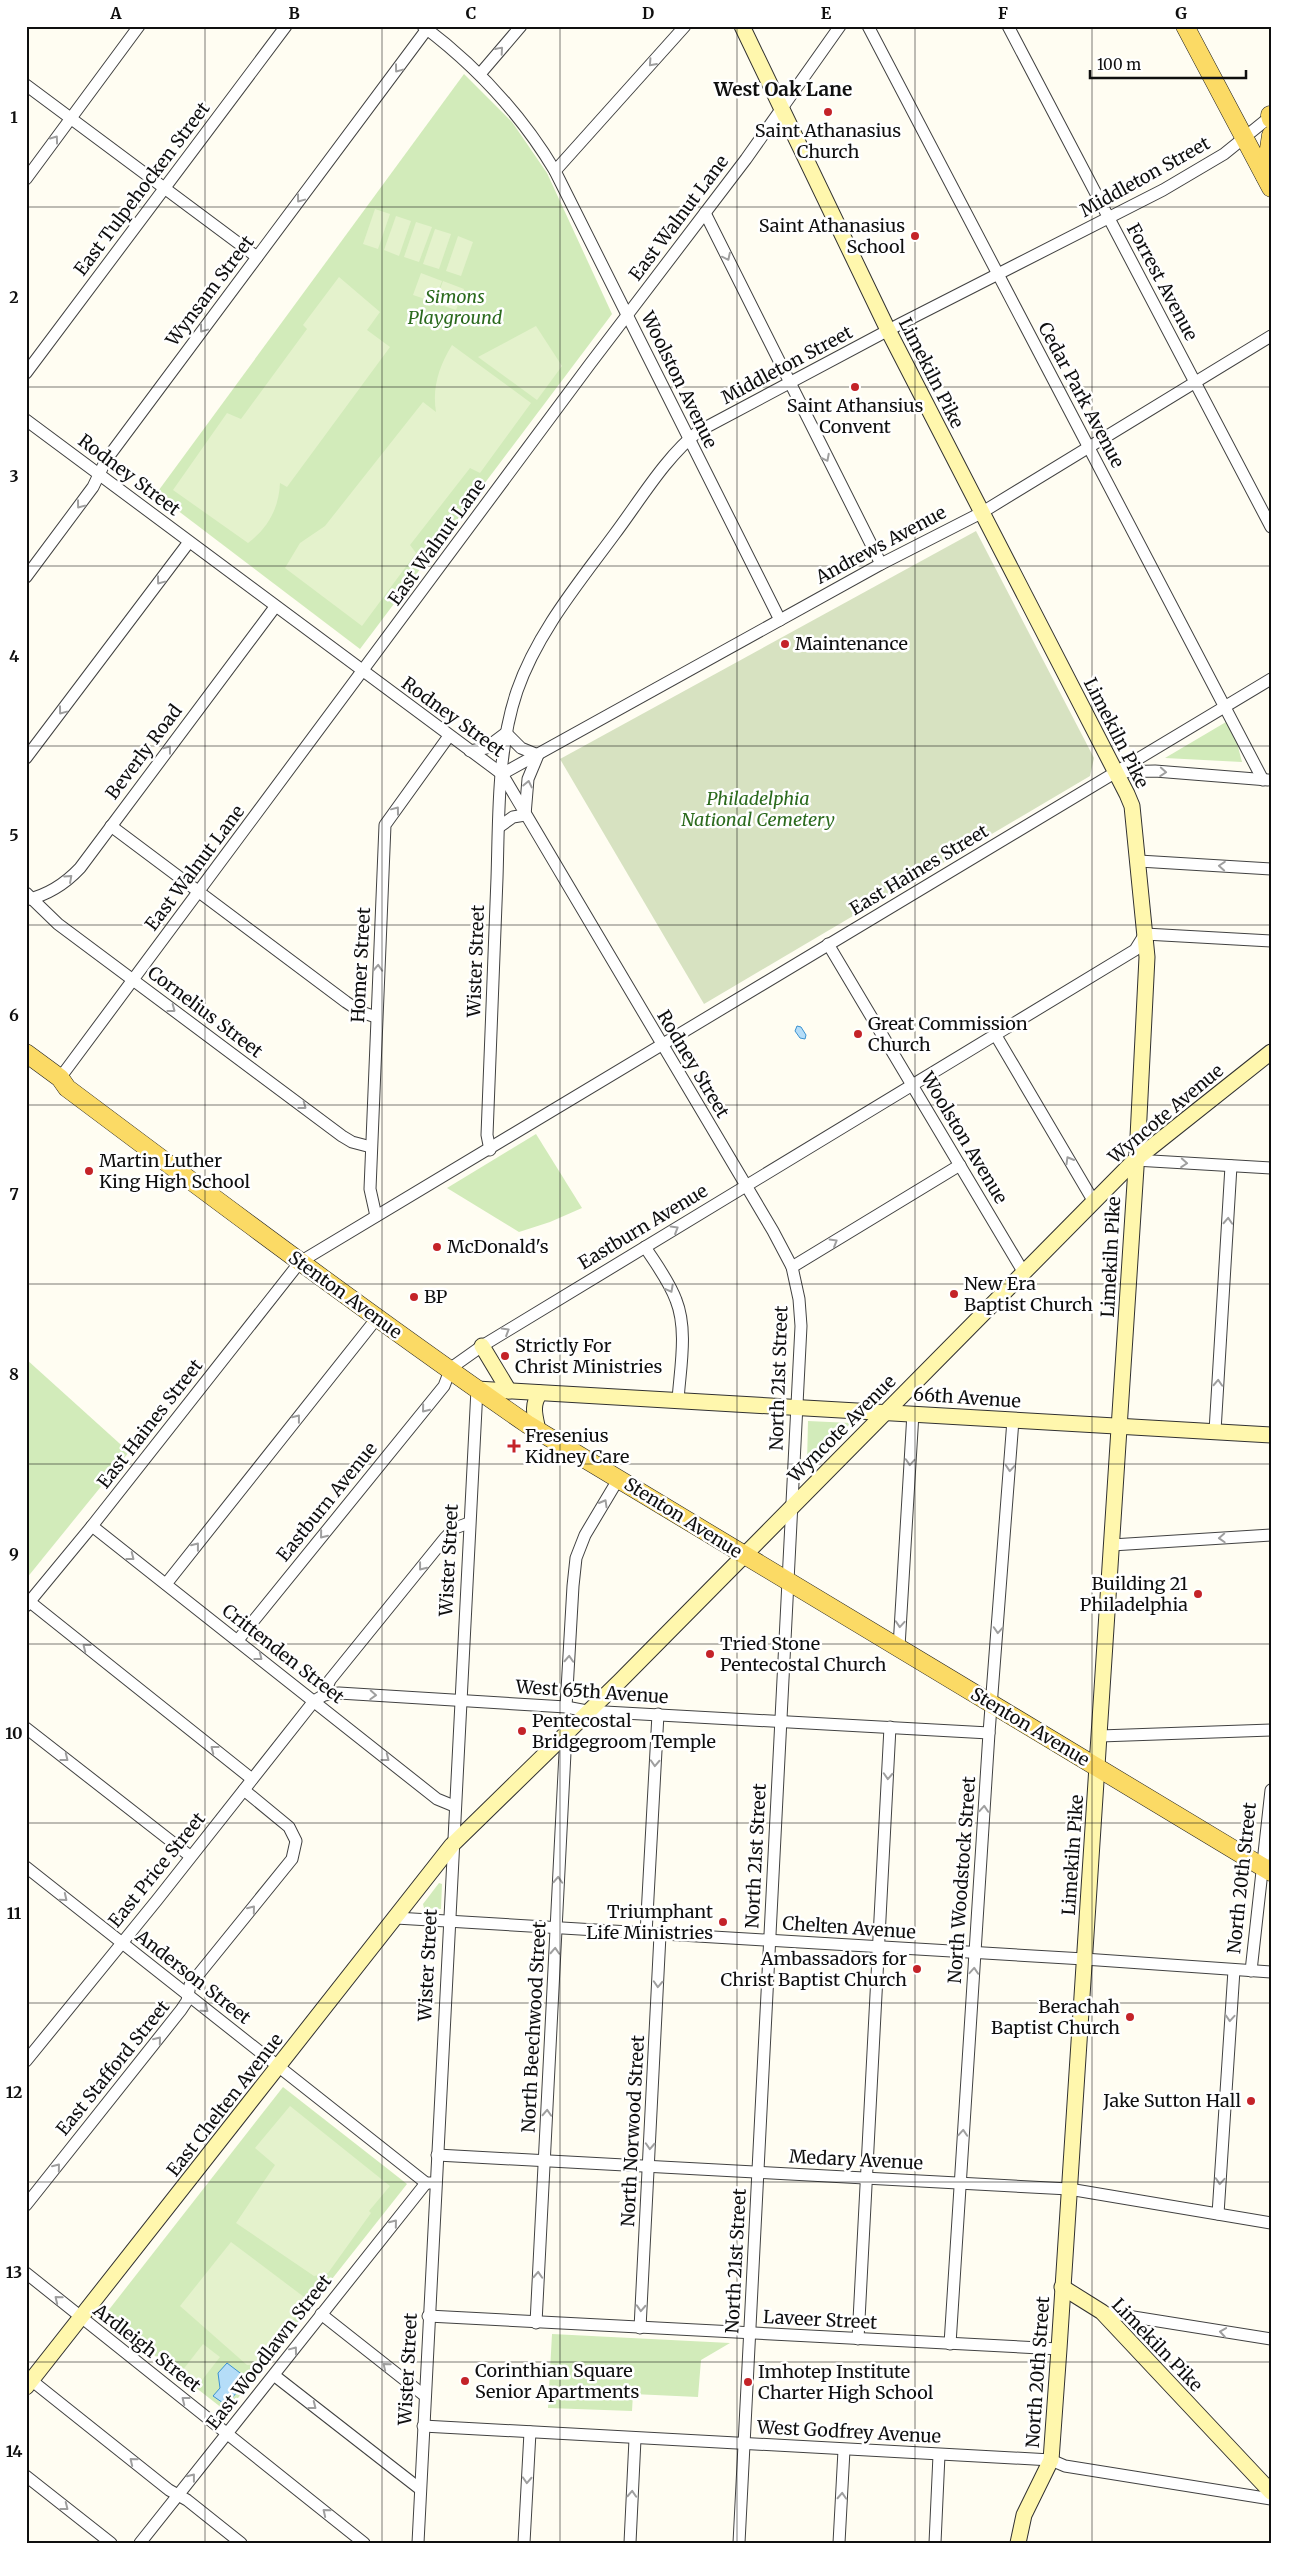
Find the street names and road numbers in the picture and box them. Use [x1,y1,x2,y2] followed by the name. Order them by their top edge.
[69,97,214,280] street label: East Tulpehocken Street
[1076,131,1214,222] street label: Middleton Street
[624,150,733,285] street label: East Walnut Lane
[1122,219,1203,344] street label: Forrest Avenue
[160,231,259,351] street label: Wynsam Street
[636,307,723,452] street label: Woolston Avenue
[894,314,969,432] street label: Limekiln Pike
[1033,318,1130,472] street label: Cedar Park Avenue
[717,320,856,409] street label: Middleton Street
[74,429,185,520] street label: Rodney Street
[383,474,490,610] street label: East Walnut Lane
[811,501,950,589] street label: Andrews Avenue
[397,671,509,762] street label: Rodney Street
[1079,674,1154,792] street label: Limekiln Pike
[100,700,187,804] street label: Beverly Road
[140,800,249,935] street label: East Walnut Lane
[845,819,992,920] street label: East Haines Street
[462,904,489,1019] street label: Wister Street
[346,907,375,1023] street label: Homer Street
[143,961,267,1062] street label: Cornelius Street
[652,1006,735,1122] street label: Rodney Street
[1103,1059,1228,1169] street label: Wyncote Avenue
[916,1067,1013,1208] street label: Woolston Avenue
[574,1179,712,1274] street label: Eastburn Avenue
[1096,1196,1125,1318] street label: Limekiln Pike
[284,1246,407,1344] street label: Stenton Avenue
[764,1305,793,1451] street label: North 21st Street
[92,1354,207,1493] street label: East Haines Street
[782,1370,900,1488] street label: Wyncote Avenue
[912,1382,1022,1413] street label: 66th Avenue
[271,1437,382,1566] street label: Eastburn Avenue
[620,1472,747,1563] street label: Stenton Avenue
[434,1503,463,1618] street label: Wister Street
[218,1599,349,1708] street label: Crittenden Street
[514,1675,669,1708] street label: West 65th Avenue
[967,1682,1094,1771] street label: Stenton Avenue
[943,1775,980,1984] street label: North Woodstock Street
[740,1783,771,1929] street label: North 21st Street
[1057,1794,1088,1916] street label: Limekiln Pike
[1222,1801,1261,1955] street label: North 20th Street
[103,1808,210,1932] street label: East Price Street
[413,1908,442,2023] street label: Wister Street
[782,1911,917,1944] street label: Chelten Avenue
[516,1921,551,2133] street label: North Beechwood Street
[130,1924,256,2029] street label: Anderson Street
[51,1995,174,2140] street label: East Stafford Street
[162,2028,288,2181] street label: East Chelten Avenue
[616,2035,649,2227] street label: North Norwood Street
[788,2145,924,2174] street label: Medary Avenue
[720,2188,751,2334] street label: North 21st Street
[201,2270,336,2434] street label: East Woodlawn Street
[1107,2293,1208,2396] street label: Limekiln Pike
[1021,2295,1054,2449] street label: North 20th Street
[88,2298,206,2397] street label: Ardleigh Street
[762,2305,878,2334] street label: Laveer Street
[393,2312,422,2427] street label: Wister Street
[756,2415,942,2448] street label: West Godfrey Avenue

